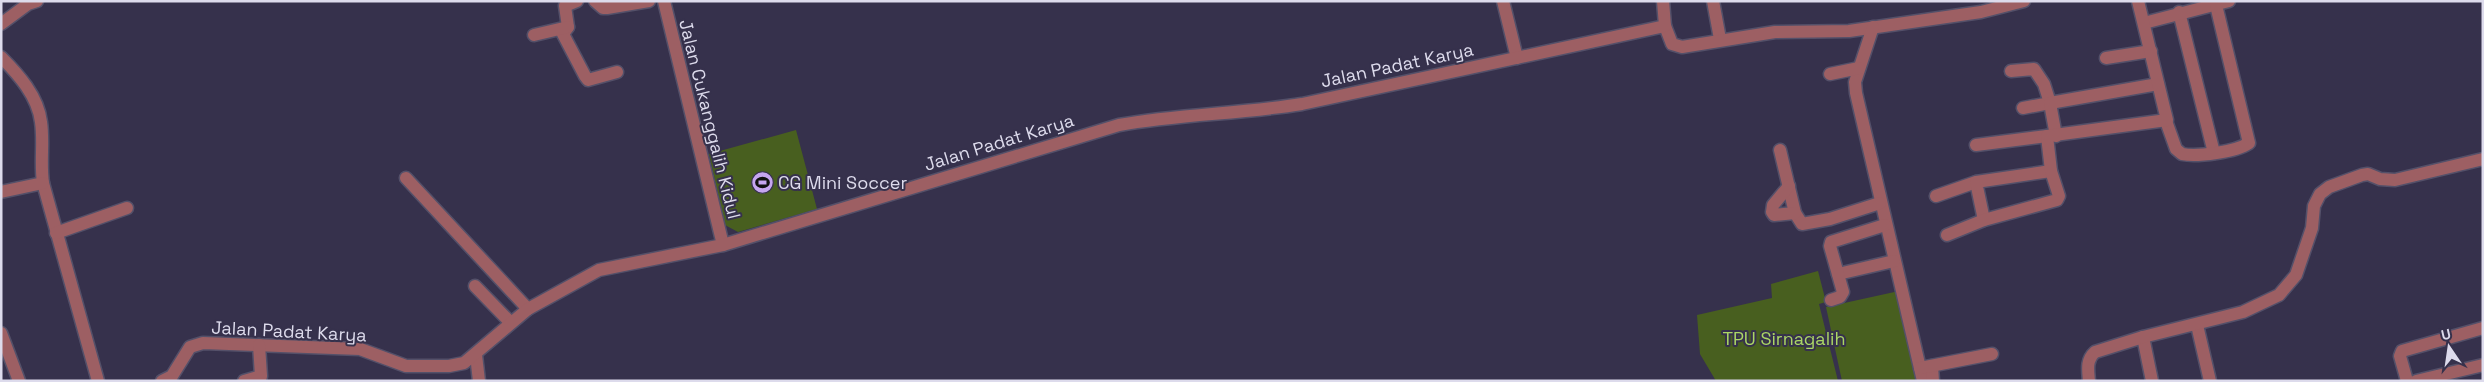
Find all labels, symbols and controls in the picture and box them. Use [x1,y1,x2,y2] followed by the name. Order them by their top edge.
[674,17,746,221] street label: Jalan Cukanggalih Kidul
[1319,38,1475,92] street label: Jalan Padat Karya
[921,108,1077,176] street label: Jalan Padat Karya
[750,170,774,194] sports icon: CG Mini Soccer
[778,171,907,194] place label: CG Mini Soccer
[211,315,367,347] street label: Jalan Padat Karya
[2424,322,2474,372] north arrow
[2439,325,2453,344] text: U
[1722,327,1846,350] park label: TPU Sirnagalih

